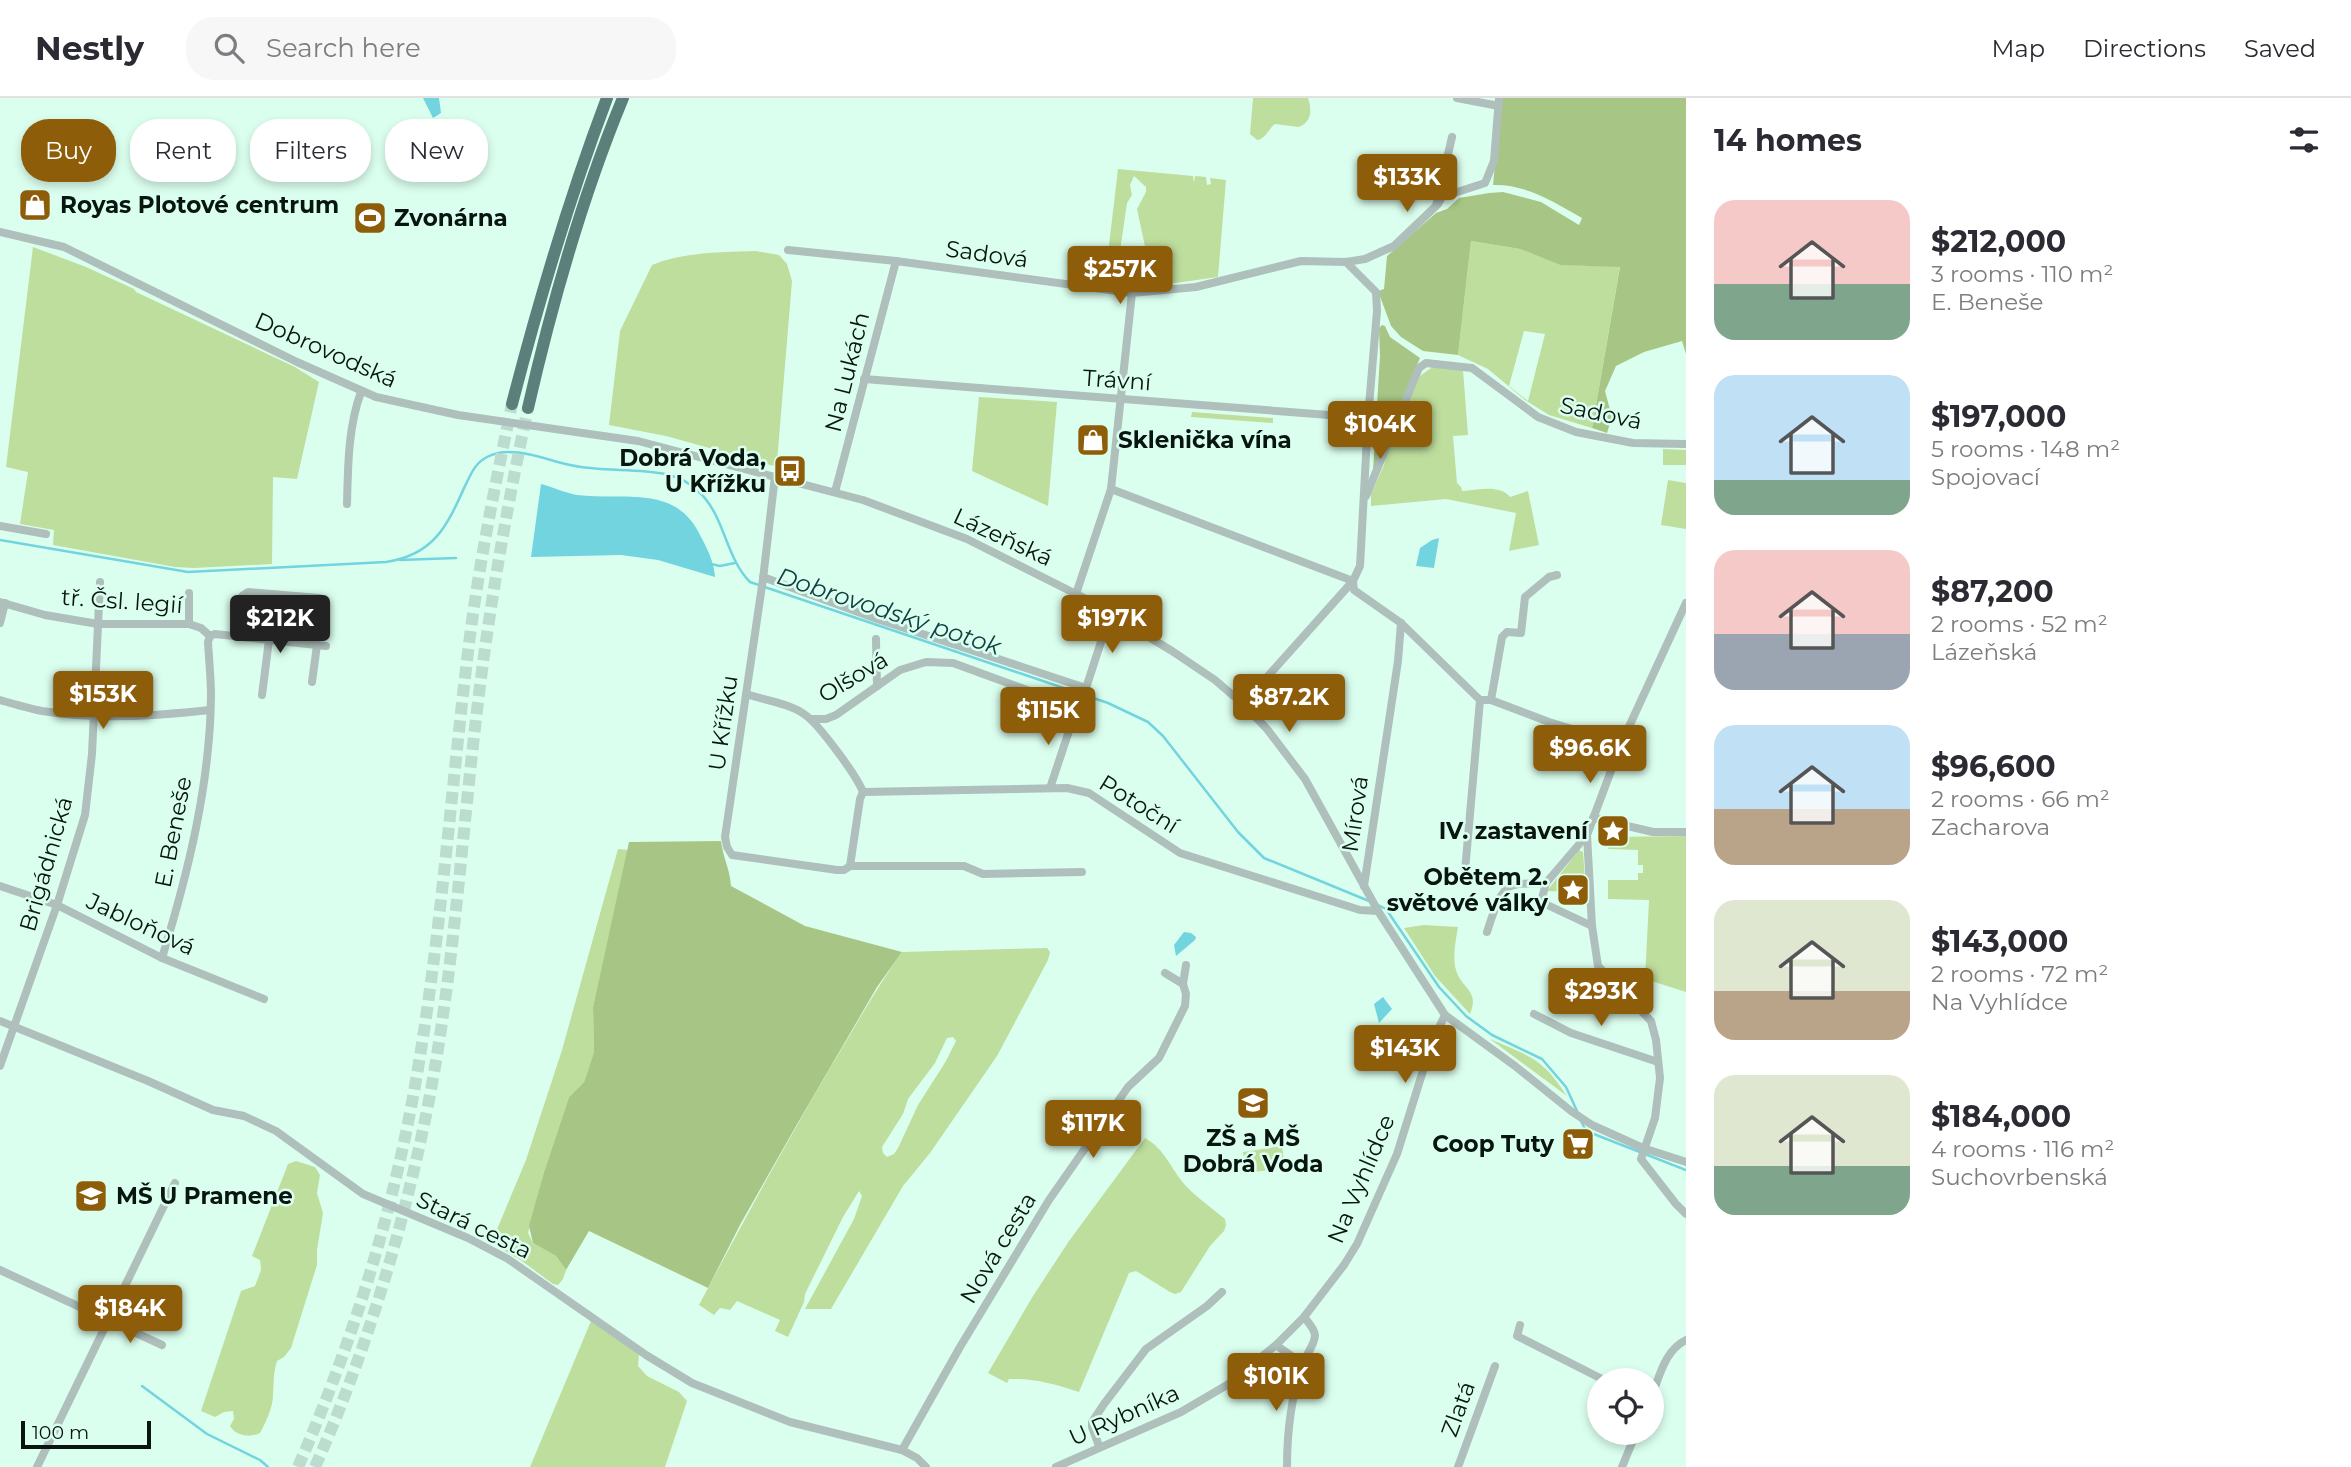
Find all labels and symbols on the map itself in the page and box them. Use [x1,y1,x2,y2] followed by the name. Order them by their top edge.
[1358,155,1456,214] pin: $133K
[16,186,54,224] shop icon: Royas Plotové centrum
[60,191,339,219] place label: Royas Plotové centrum
[351,199,389,237] sports icon: Zvonárna
[394,204,508,232] place label: Zvonárna
[944,234,1030,274] street label: Sadová
[1071,246,1169,306] pin: $257K
[251,306,401,394] street label: Dobrovodská
[819,309,875,435] street label: Na Lukách
[1082,364,1153,396] street label: Trávní
[1558,391,1644,435] street label: Sadová
[1331,402,1429,461] pin: $104K
[1074,421,1112,459] shop icon: Sklenička vína
[1118,426,1292,454] place label: Sklenička vína
[619,444,766,498] place label: Dobrá Voda, U Křížku
[771,452,809,490] bus stop icon: Dobrá Voda, U Křížku
[949,502,1057,572] street label: Lázeňská
[773,561,1006,661] water label: Dobrovodský potok
[60,583,184,619] street label: tř. Čsl. legií
[231,596,329,655] pin: $212K
[1063,596,1161,655] pin: $197K
[813,645,893,709] street label: Olšová
[54,672,152,731] pin: $153K
[702,673,744,773] street label: U Křížku
[1232,674,1346,734] pin: $87.2K
[999,688,1097,747] pin: $115K
[1533,726,1647,785] pin: $96.6K
[1094,769,1185,840] street label: Potoční
[149,774,197,890] street label: E. Beneše
[1336,774,1374,854] street label: Mírová
[13,793,79,935] street label: Brigádnická
[1594,812,1632,850] place icon: IV. zastavení
[1439,817,1590,845] place label: IV. zastavení
[1387,863,1548,917] place label: Obětem 2. světové války
[1554,871,1592,909] place icon: Obětem 2. světové války
[81,886,200,961] street label: Jabloňová
[1552,968,1650,1028] pin: $293K
[1356,1026,1454,1085] pin: $143K
[1234,1084,1272,1122] school or university icon: ZŠ a MŠ Dobrá Voda
[1044,1100,1142,1160] pin: $117K
[1321,1110,1401,1248] street label: Na Vyhlídce
[1183,1124,1323,1178] place label: ZŠ a MŠ Dobrá Voda
[1559,1125,1597,1163] supermarket icon: Coop Tuty
[1432,1130,1554,1158] place label: Coop Tuty
[72,1177,110,1215] school or university icon: MŠ U Pramene
[116,1182,293,1210] place label: MŠ U Pramene
[412,1185,536,1265] street label: Stará cesta
[954,1187,1042,1309] street label: Nová cesta
[81,1286,179,1345] pin: $184K
[1227,1354,1325,1413] pin: $101K
[1435,1377,1481,1441] street label: Zlatá
[1065,1378,1183,1452] street label: U Rybníka
[21,1418,150,1450] scale bar

